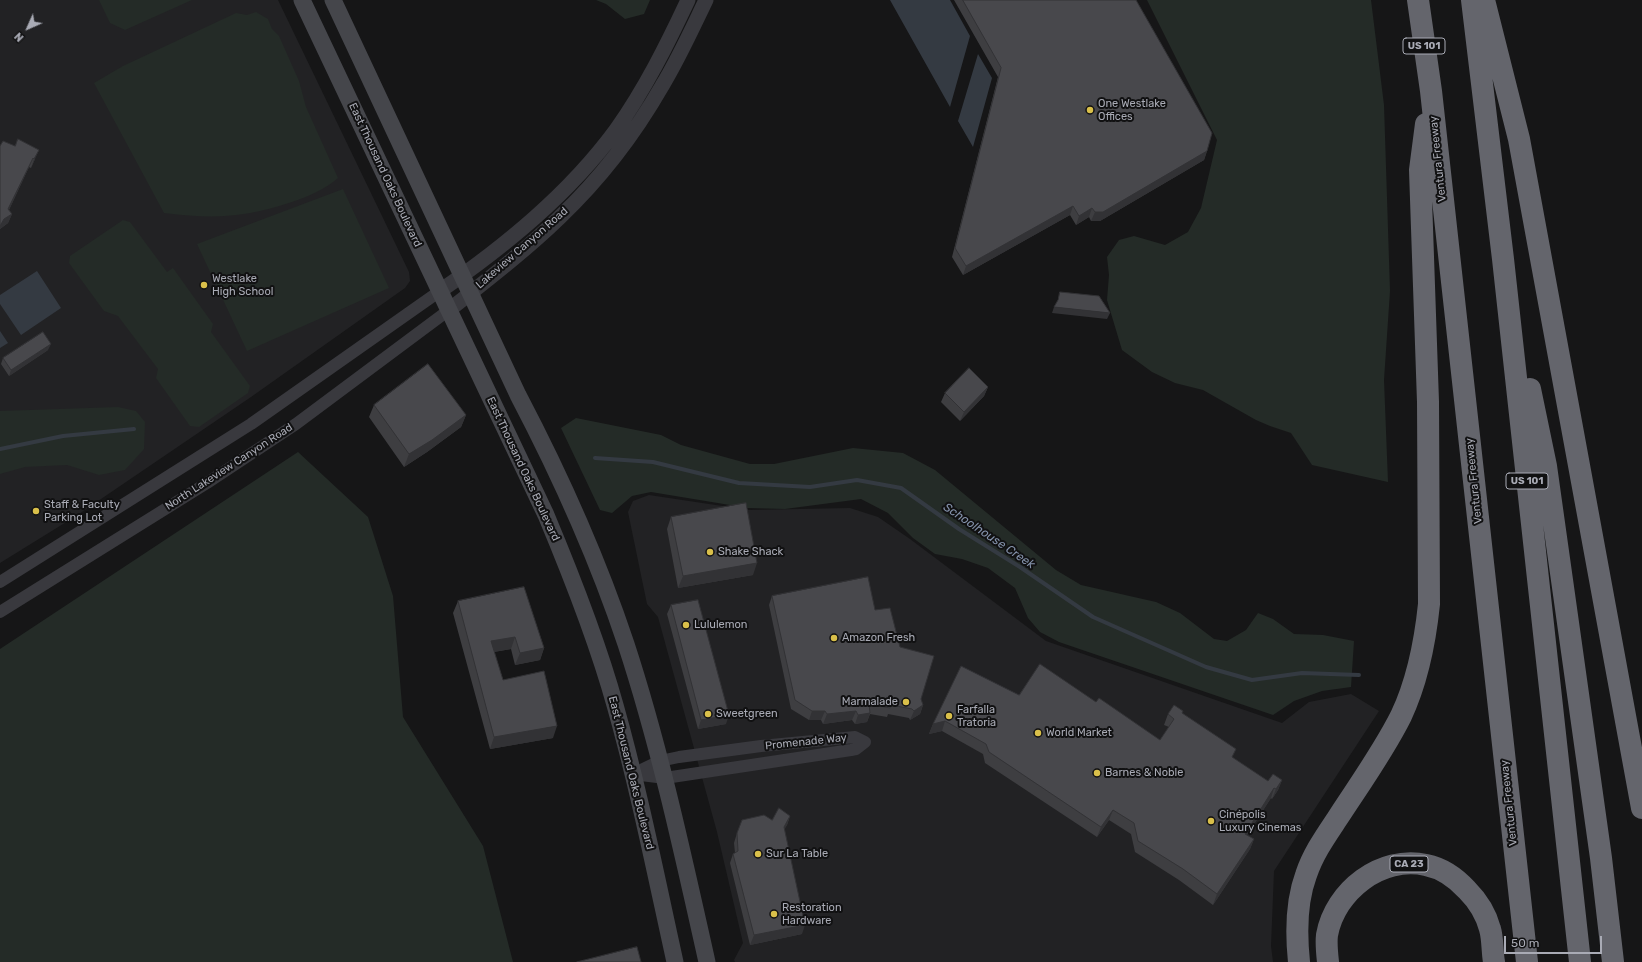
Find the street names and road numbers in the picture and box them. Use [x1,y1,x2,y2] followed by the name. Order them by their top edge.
[1403,38,1445,54] road number: US 101
[346,101,424,249] street label: East Thousand Oaks Boulevard
[1427,115,1449,203] street label: Ventura Freeway
[473,205,571,291] street label: Lakeview Canyon Road
[484,395,562,543] street label: East Thousand Oaks Boulevard
[163,421,295,513] street label: North Lakeview Canyon Road
[1463,437,1485,525] street label: Ventura Freeway
[1506,473,1548,489] road number: US 101
[606,695,656,851] street label: East Thousand Oaks Boulevard
[764,731,848,753] street label: Promenade Way
[1498,759,1520,847] street label: Ventura Freeway
[1390,856,1428,872] road number: CA 23

